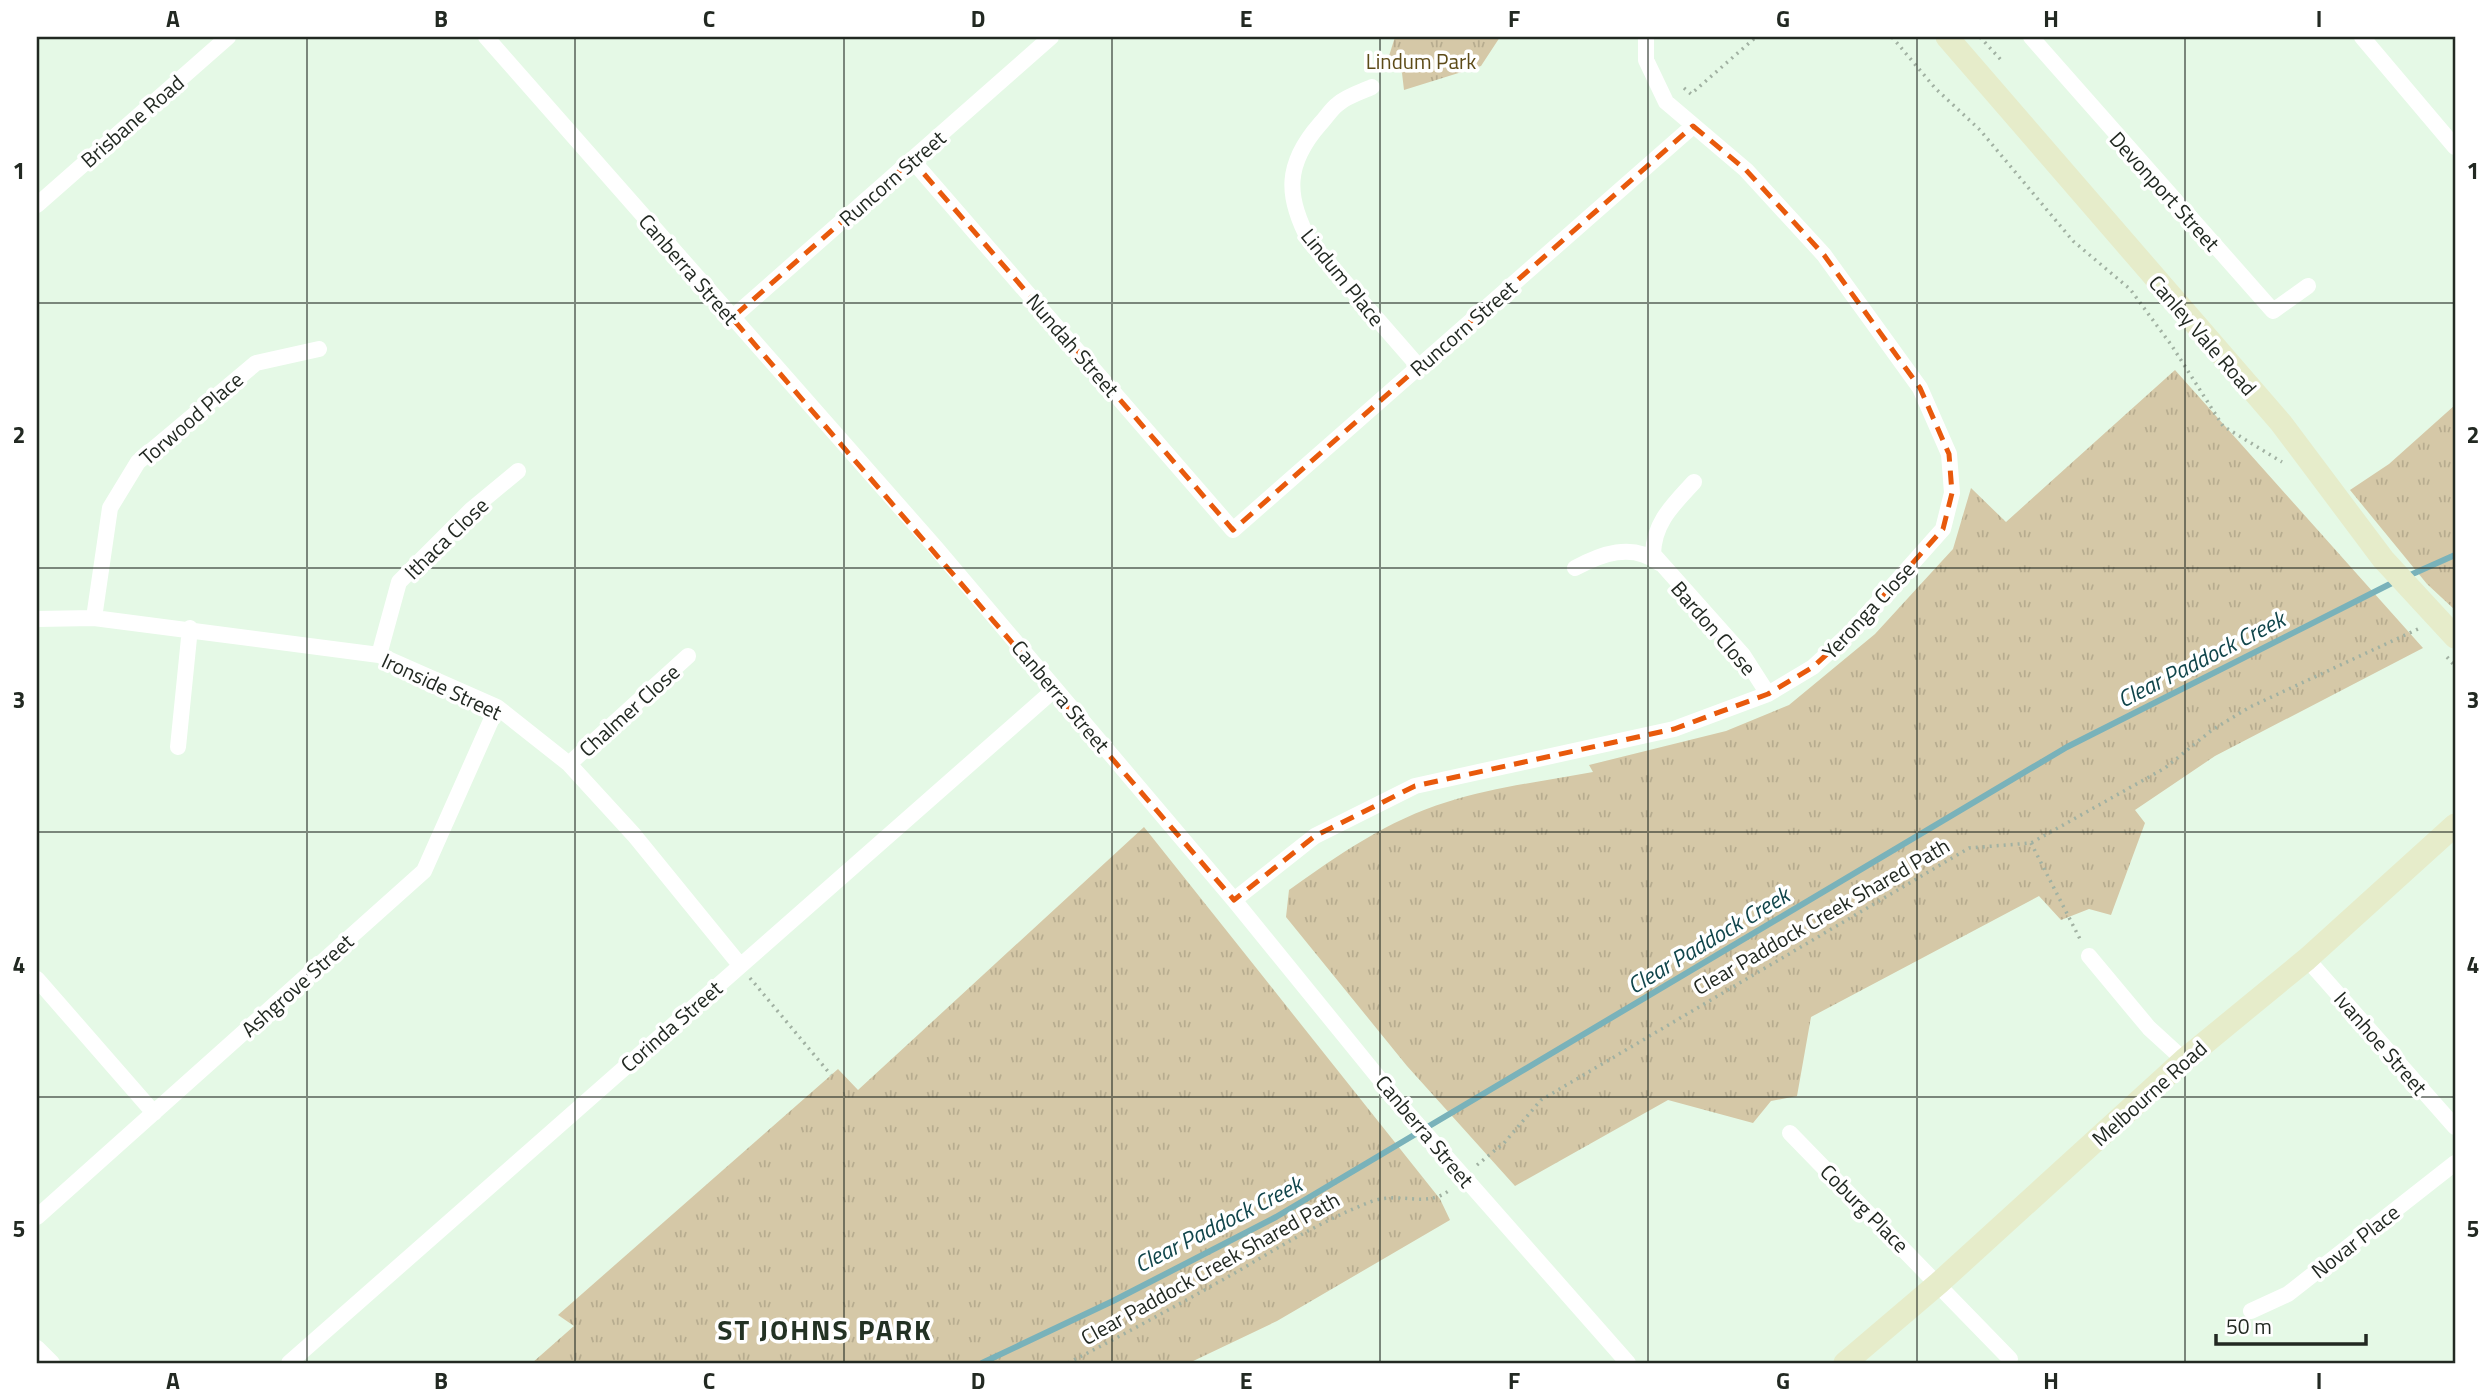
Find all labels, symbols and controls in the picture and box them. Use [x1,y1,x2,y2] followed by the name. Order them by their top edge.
[166,1,180,36] text: A
[434,1,448,36] text: B
[703,1,715,36] text: C
[971,1,985,36] text: D
[1240,1,1252,36] text: E
[1508,1,1520,36] text: F
[1776,1,1790,36] text: G
[2043,1,2059,36] text: H
[2316,1,2322,36] text: I
[1366,45,1476,77] park label: Lindum Park
[73,67,191,175] street label: Brisbane Road
[831,122,953,234] street label: Runcorn Street
[2102,124,2228,259] street label: Devonport Street
[13,153,25,188] text: 1
[2467,153,2479,188] text: 1
[631,206,747,332] street label: Canberra Street
[1293,221,1393,333] street label: Lindum Place
[2141,268,2265,402] street label: Canley Vale Road
[1402,272,1524,384] street label: Runcorn Street
[1019,286,1128,404] street label: Nundah Street
[132,364,250,472] street label: Torwood Place
[13,417,25,452] text: 2
[2467,417,2479,452] text: 2
[397,490,495,586] street label: Ithaca Close
[1814,554,1922,666] street label: Yeronga Close
[1664,574,1764,682] street label: Bardon Close
[2111,600,2293,716] water label: Clear Paddock Creek
[1004,633,1118,760] street label: Canberra Street
[377,644,508,728] street label: Ironside Street
[572,656,686,764] street label: Chalmer Close
[13,682,25,717] text: 3
[2467,682,2479,717] text: 3
[1688,832,1954,1000] street label: Clear Paddock Creek Shared Path
[1622,881,1794,999] water label: Clear Paddock Creek
[234,925,361,1044] street label: Ashgrove Street
[13,947,25,982] text: 4
[2467,947,2479,982] text: 4
[613,972,729,1079] street label: Corinda Street
[2327,984,2436,1103] street label: Ivanhoe Street
[2084,1032,2214,1154] street label: Melbourne Road
[1368,1068,1482,1195] street label: Canberra Street
[1813,1156,1917,1260] street label: Coburg Place
[1128,1165,1310,1281] water label: Clear Paddock Creek
[1075,1183,1345,1353] street label: Clear Paddock Creek Shared Path
[2304,1196,2406,1286] street label: Novar Place
[13,1211,25,1246] text: 5
[2467,1211,2479,1246] text: 5
[2216,1302,2366,1346] scale bar
[717,1308,933,1351] district label: ST JOHNS PARK
[2226,1310,2272,1342] text: 50 m
[166,1363,180,1398] text: A
[434,1363,448,1398] text: B
[703,1363,715,1398] text: C
[971,1363,985,1398] text: D
[1240,1363,1252,1398] text: E
[1508,1363,1520,1398] text: F
[1776,1363,1790,1398] text: G
[2043,1363,2059,1398] text: H
[2316,1363,2322,1398] text: I

